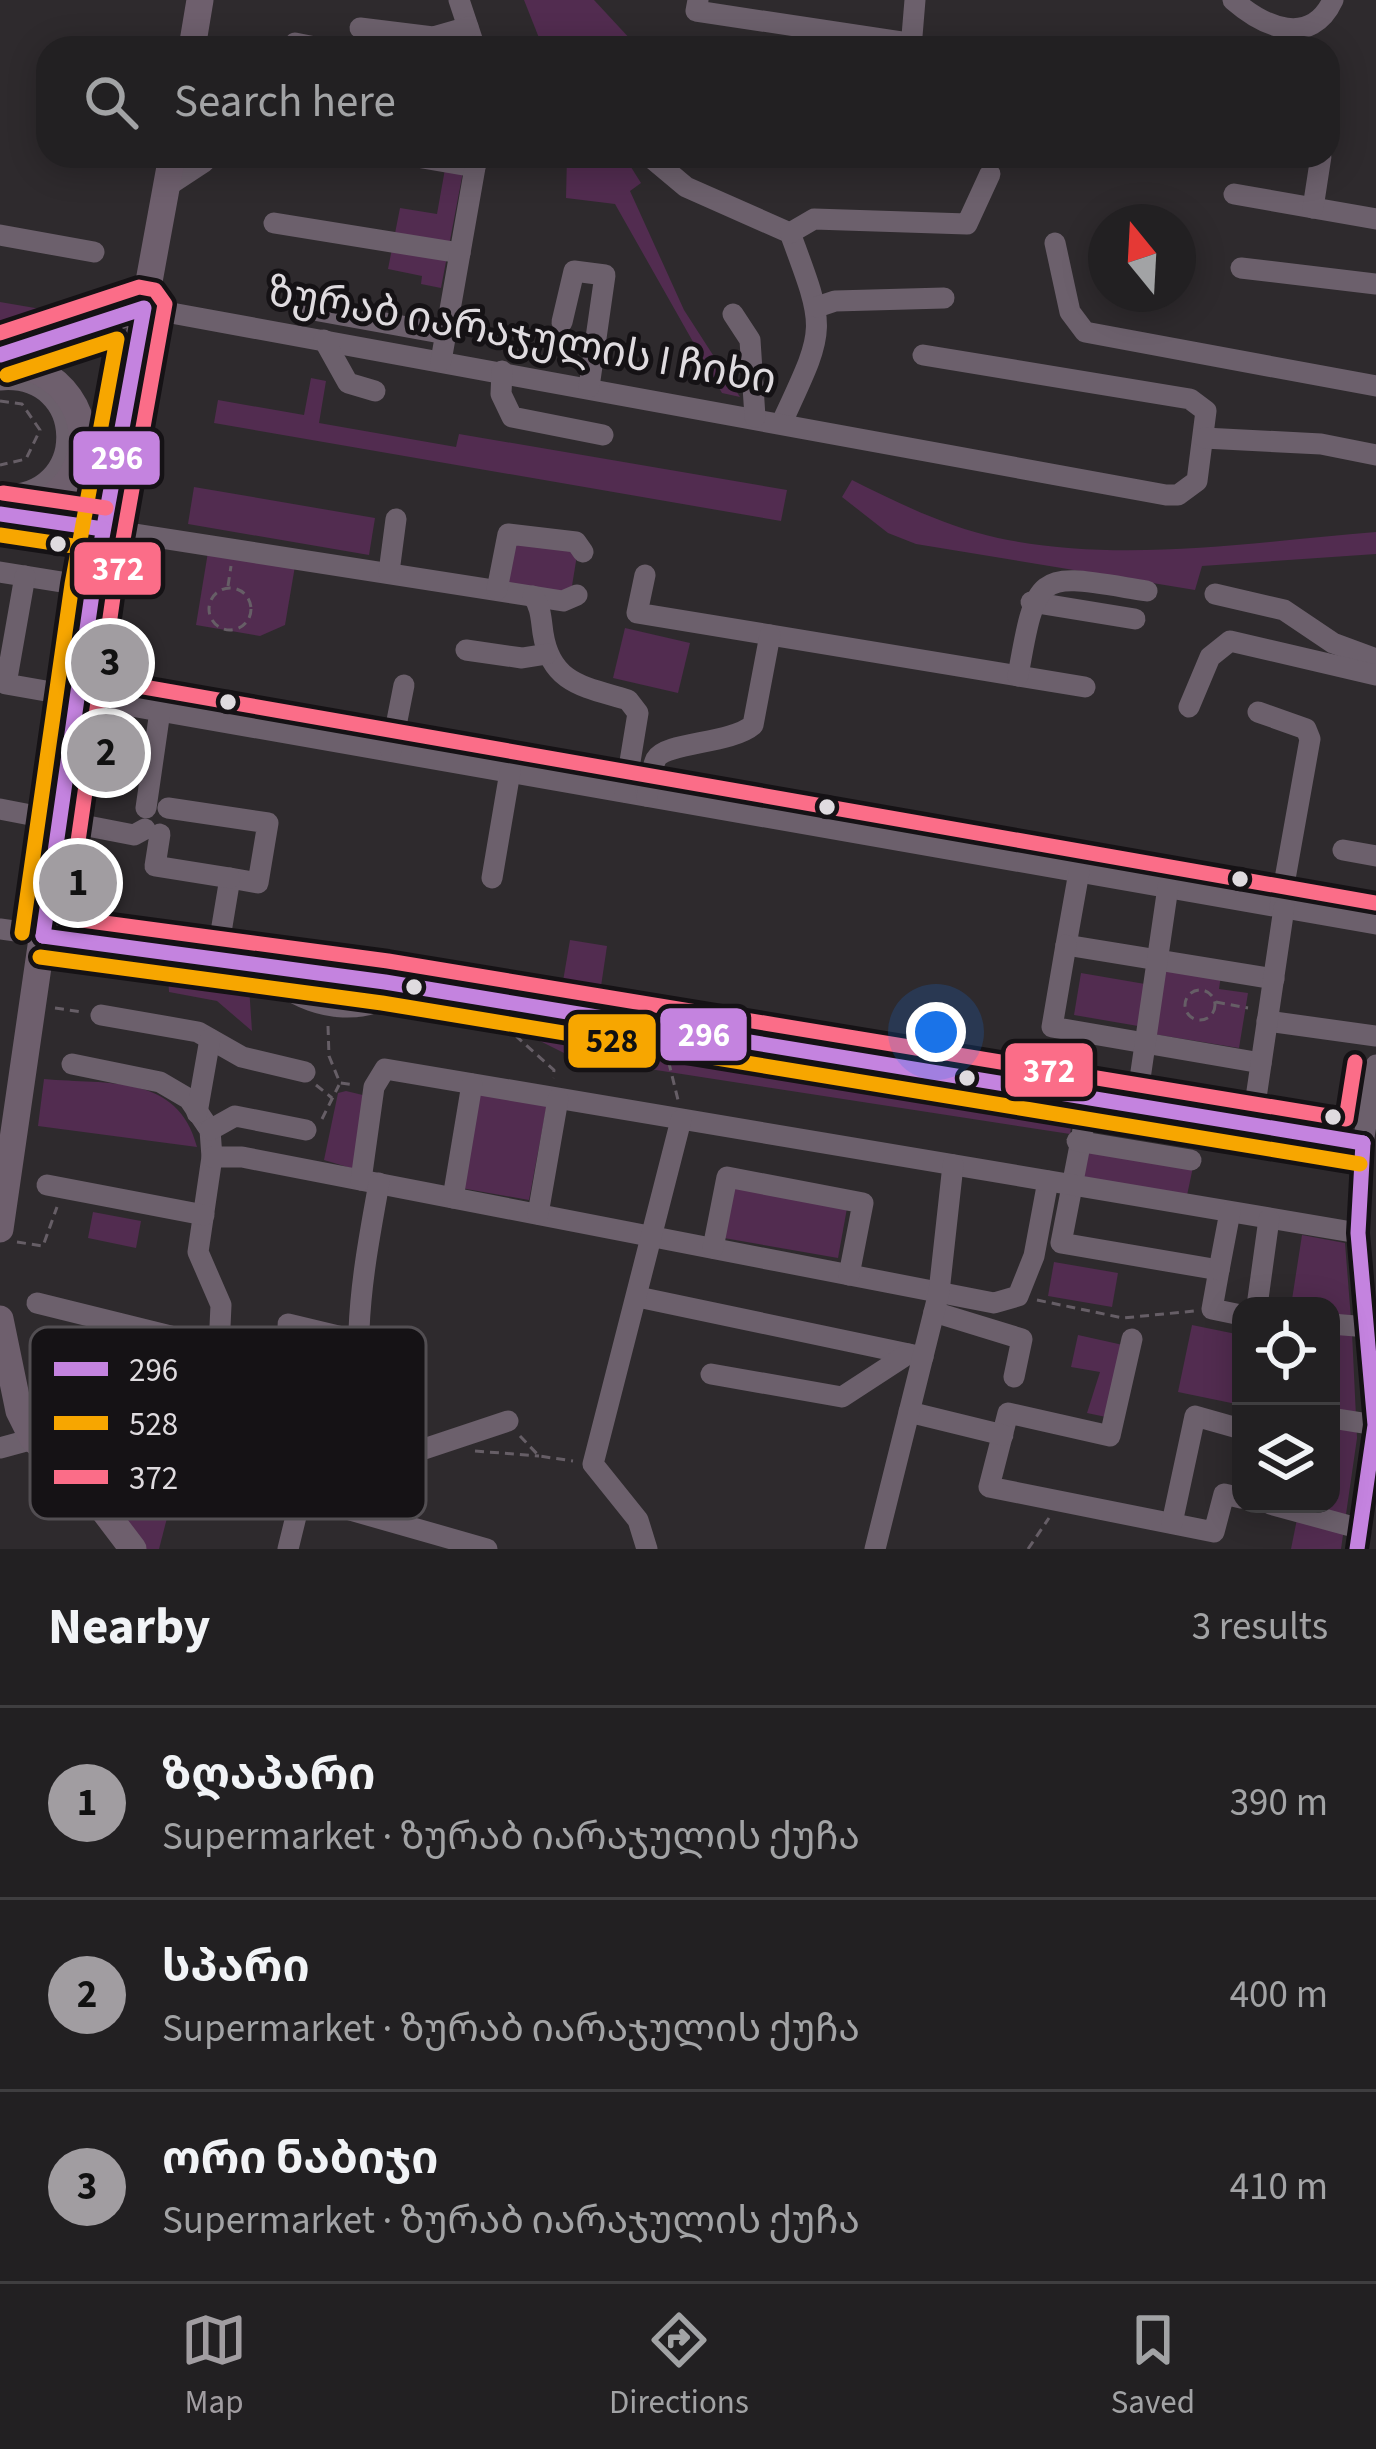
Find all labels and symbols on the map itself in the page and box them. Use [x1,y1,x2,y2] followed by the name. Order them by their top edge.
[1088,204,1196,312] north arrow
[263,262,781,410] street label: ზურაბ იარაჯულის I ჩიხი
[71,429,162,487] line badge: 296
[91,435,143,482] text: 296
[47,533,69,555] unlabelled marker
[72,540,163,597] line badge: 372
[92,546,144,593] text: 372
[71,618,149,708] pin: 3
[217,691,239,713] unlabelled marker
[67,708,145,798] pin: 2
[816,796,838,818] unlabelled marker
[39,838,117,928] pin: 1
[1229,868,1251,890] unlabelled marker
[403,976,425,998] unlabelled marker
[906,1002,966,1062] your location
[658,1006,749,1063] line badge: 296
[566,1012,658,1070] line badge: 528
[678,1012,730,1059] text: 296
[586,1018,638,1065] text: 528
[1003,1041,1095,1099] line badge: 372
[1023,1048,1075,1095] text: 372
[956,1067,978,1089] unlabelled marker
[1322,1106,1344,1128] unlabelled marker
[30,1327,426,1519] legend
[129,1347,178,1394] text: 296
[129,1401,178,1448] text: 528
[129,1455,178,1502] text: 372

